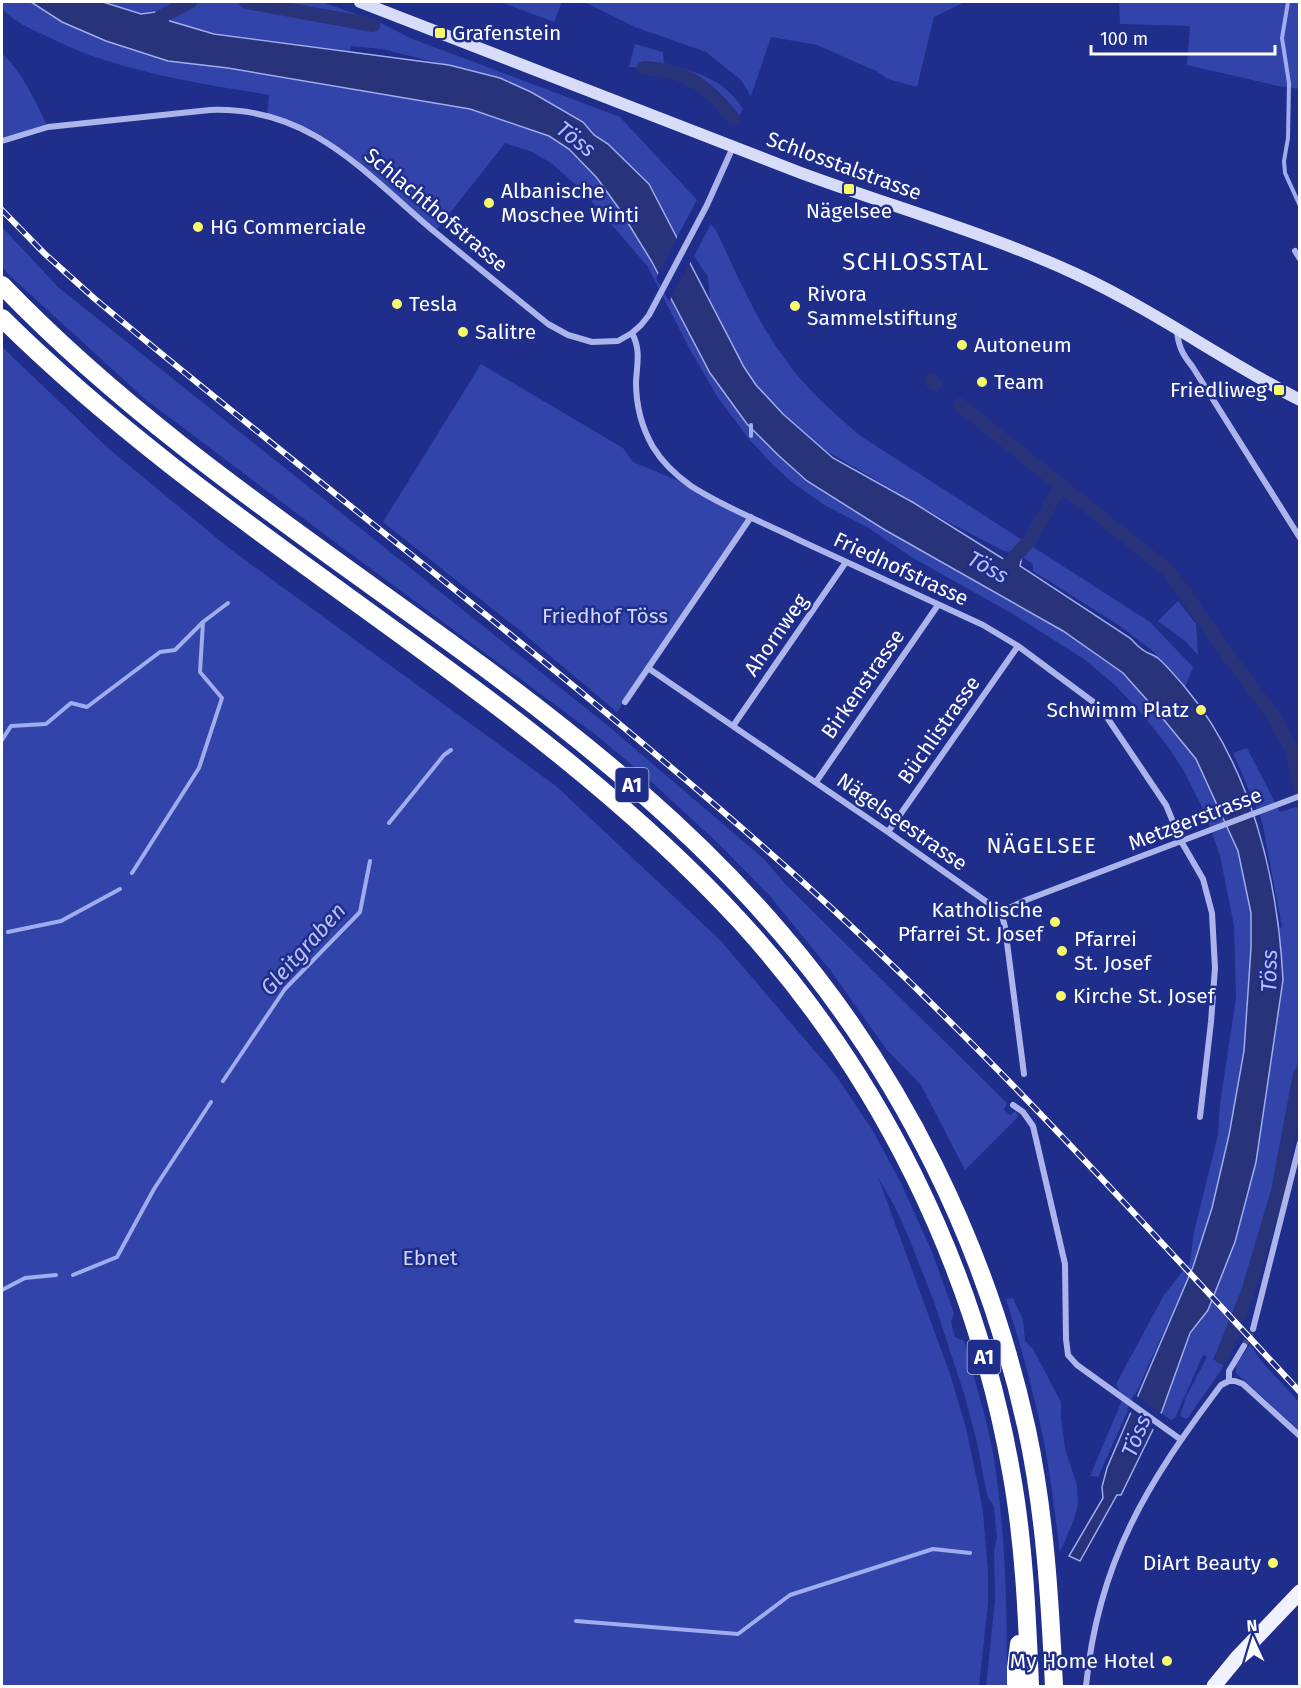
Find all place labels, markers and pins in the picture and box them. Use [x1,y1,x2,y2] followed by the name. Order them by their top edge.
[452,20,561,46] place label: Grafenstein
[433,26,447,40] marker: Grafenstein
[501,178,639,228] place label: Albanische Moschee Winti
[842,182,856,196] marker: Nägelsee
[482,196,496,210] marker: Albanische Moschee Winti
[806,198,892,224] place label: Nägelsee
[210,214,366,240] place label: HG Commerciale
[191,220,205,234] marker: HG Commerciale
[807,281,957,331] place label: Rivora Sammelstiftung
[409,291,457,317] place label: Tesla
[390,297,404,311] marker: Tesla
[788,299,802,313] marker: Rivora Sammelstiftung
[475,319,536,345] place label: Salitre
[456,325,470,339] marker: Salitre
[974,332,1072,358] place label: Autoneum
[955,338,969,352] marker: Autoneum
[994,369,1044,395] place label: Team
[975,375,989,389] marker: Team
[1170,377,1267,403] place label: Friedliweg
[1272,383,1286,397] marker: Friedliweg
[1046,697,1189,723] place label: Schwimm Platz
[1194,703,1208,717] marker: Schwimm Platz
[898,897,1045,947] place label: Katholische Pfarrei St. Josef
[1048,915,1062,929] marker: Katholische Pfarrei St. Josef
[1074,926,1153,976] place label: Pfarrei St. Josef
[1055,944,1069,958] marker: Pfarrei St. Josef
[1073,983,1217,1009] place label: Kirche St. Josef
[1054,989,1068,1003] marker: Kirche St. Josef
[1143,1550,1262,1576] place label: DiArt Beauty
[1266,1556,1280,1570] marker: DiArt Beauty
[1010,1648,1155,1674] place label: My Home Hotel
[1160,1654,1174,1668] marker: My Home Hotel

